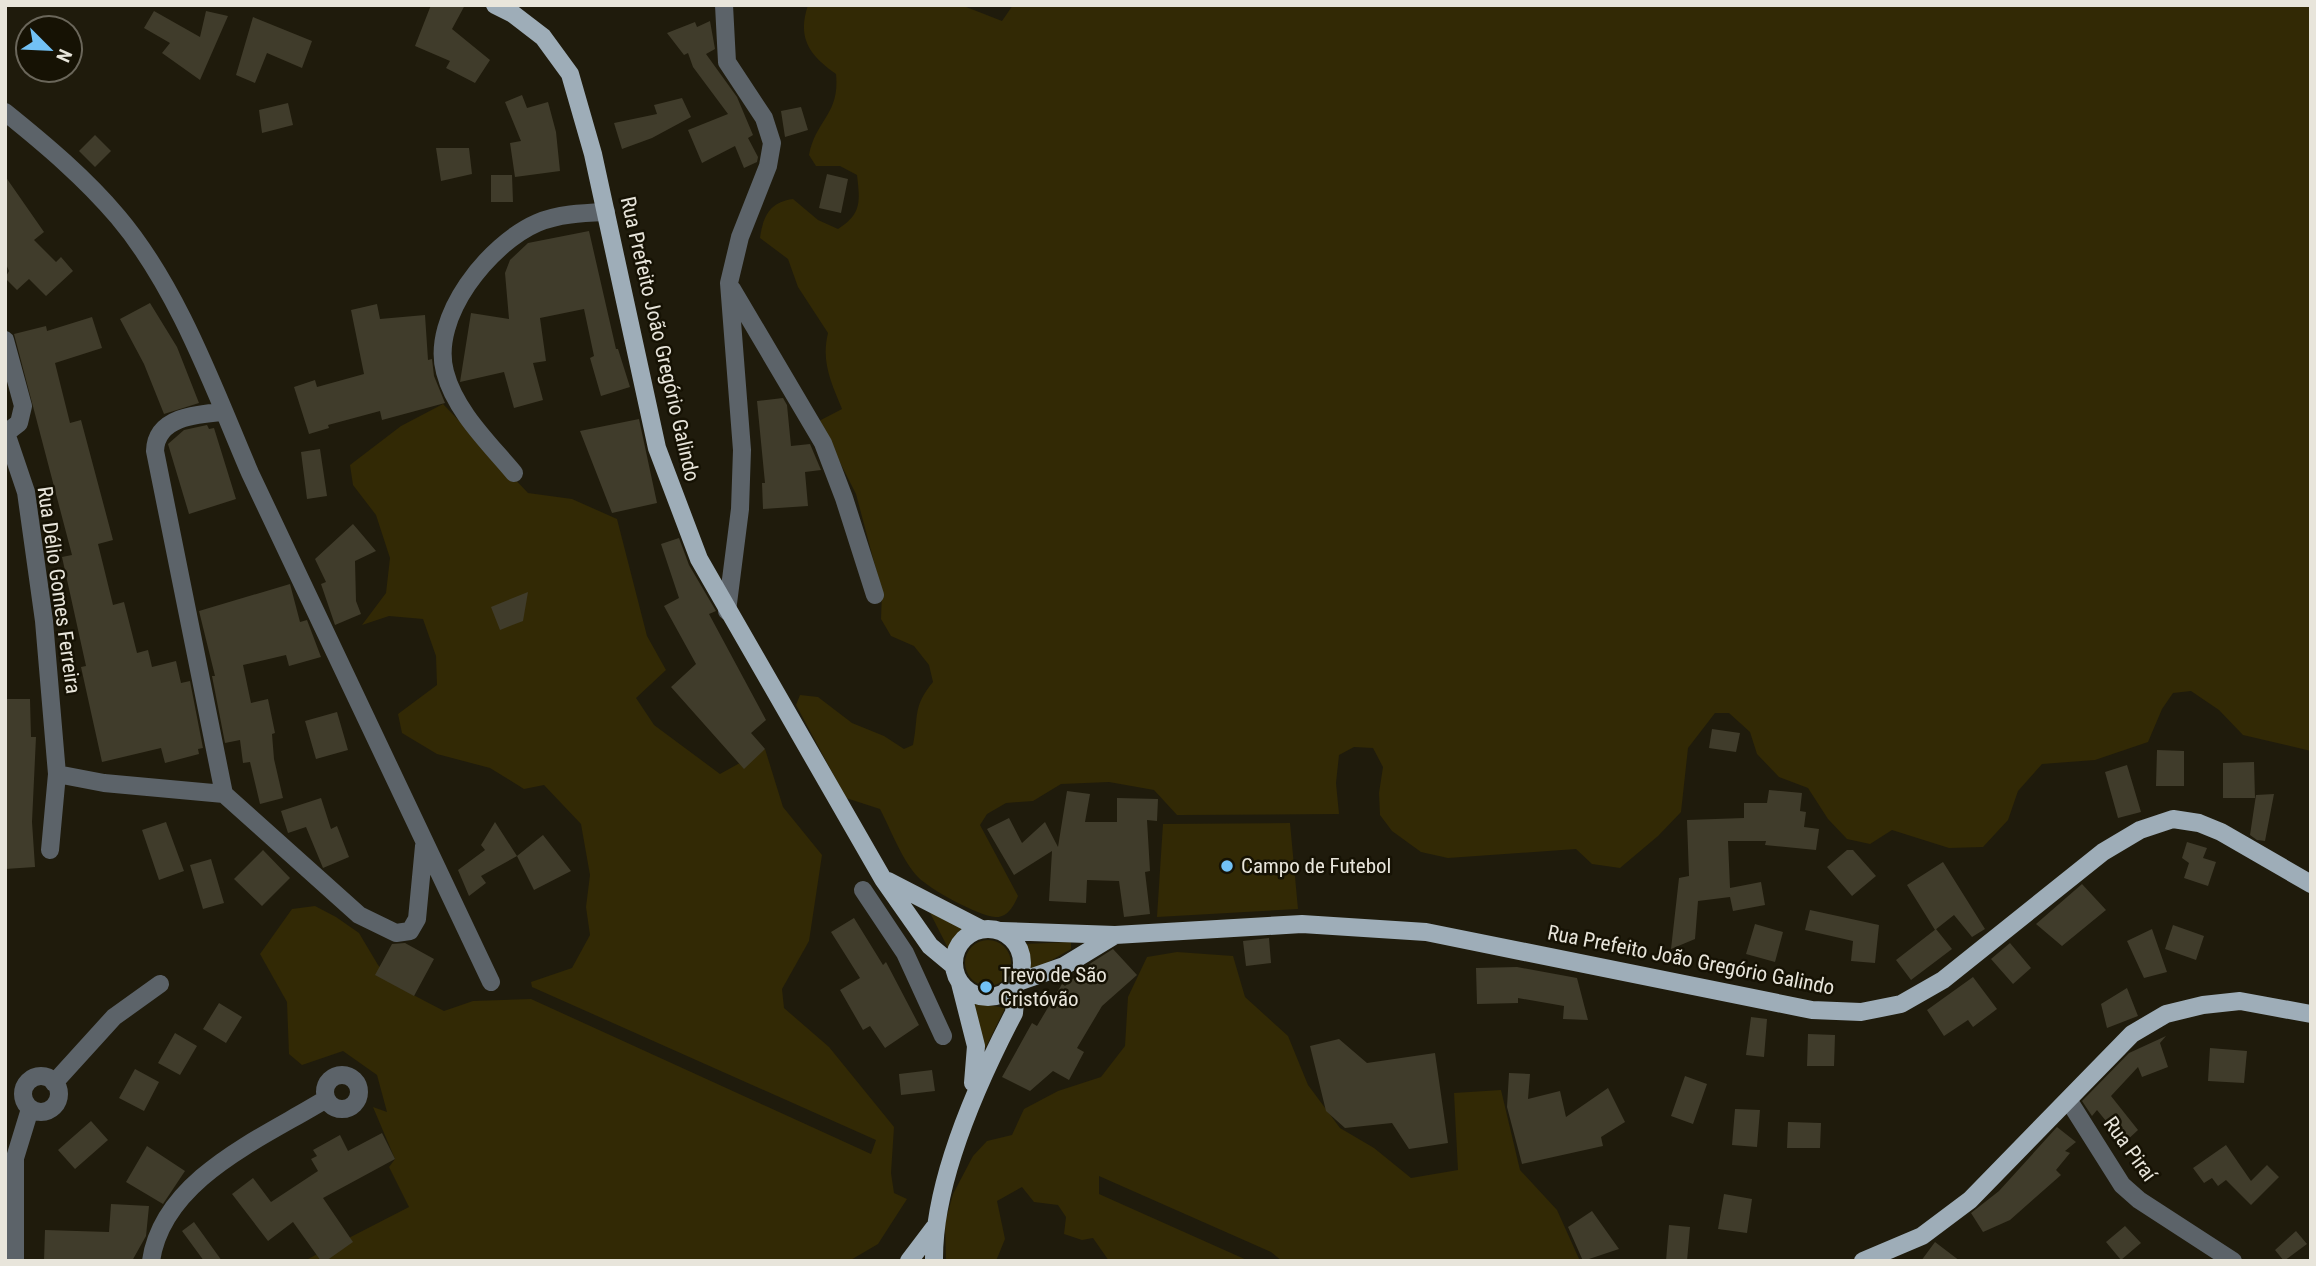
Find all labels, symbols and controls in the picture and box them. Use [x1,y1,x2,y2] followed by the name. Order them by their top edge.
[14,14,84,84] north arrow
[51,46,77,66] text: N
[616,194,704,484] street label: Rua Prefeito João Gregório Galindo
[33,485,85,695] street label: Rua Délio Gomes Ferreira
[1241,854,1391,878] place label: Campo de Futebol
[1219,858,1235,874] marker: Campo de Futebol
[1546,920,1836,1000] street label: Rua Prefeito João Gregório Galindo
[1000,963,1107,1011] place label: Trevo de São Cristóvão
[978,979,994,995] marker: Trevo de São Cristóvão
[2099,1112,2162,1187] street label: Rua Piraí

